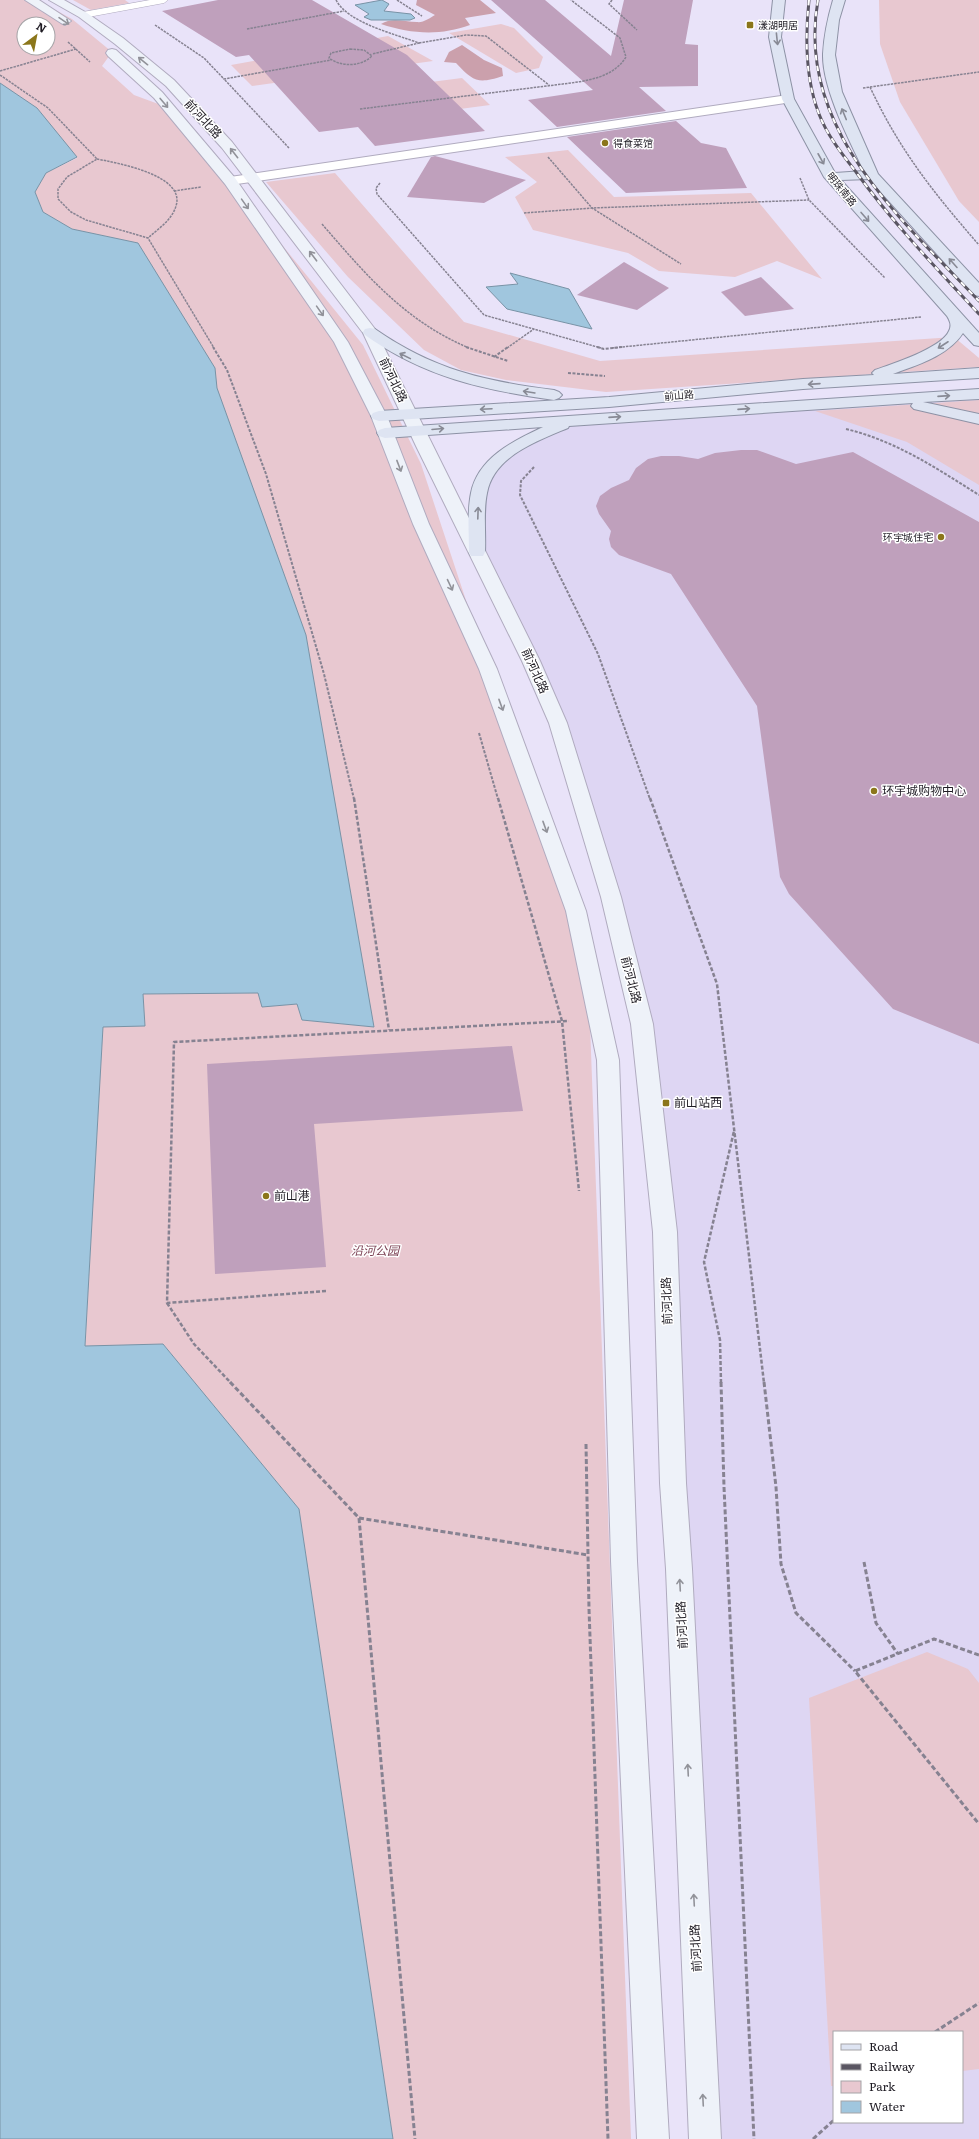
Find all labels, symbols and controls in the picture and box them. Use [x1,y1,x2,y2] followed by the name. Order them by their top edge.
[16,16,56,56] north arrow
[34,17,50,36] text: N
[58,17,69,25] one-way arrow
[758,17,798,32] place label: 漾湖明居
[745,20,755,30] marker: 漾湖明居
[773,32,780,45] one-way arrow
[137,56,148,65] one-way arrow
[181,95,227,142] street label: 前河北路
[160,97,169,108] one-way arrow
[840,108,848,120] one-way arrow
[613,135,653,150] place label: 得食菜馆
[600,138,610,148] marker: 得食菜馆
[229,148,238,159] one-way arrow
[818,153,825,165] one-way arrow
[824,168,861,209] street label: 明珠南路
[241,198,249,209] one-way arrow
[861,211,870,222] one-way arrow
[308,251,317,262] one-way arrow
[949,259,958,269] one-way arrow
[316,305,324,317] one-way arrow
[938,341,949,349] one-way arrow
[399,352,411,359] one-way arrow
[375,354,413,405] street label: 前河北路
[808,380,821,387] one-way arrow
[663,386,695,403] street label: 前山路
[523,388,536,396] one-way arrow
[937,393,950,400] one-way arrow
[480,405,493,413] one-way arrow
[737,405,750,412] one-way arrow
[608,413,621,421] one-way arrow
[431,426,444,433] one-way arrow
[395,459,403,471] one-way arrow
[475,507,482,520] one-way arrow
[883,529,933,544] place label: 环宇城住宅
[936,532,946,542] marker: 环宇城住宅
[447,579,454,591] one-way arrow
[518,645,554,696] street label: 前河北路
[498,698,506,710] one-way arrow
[882,781,966,799] place label: 环宇城购物中心
[869,786,879,796] marker: 环宇城购物中心
[542,820,550,832] one-way arrow
[617,954,647,1005] street label: 前河北路
[674,1093,722,1111] place label: 前山站西
[661,1098,671,1108] marker: 前山站西
[274,1186,310,1204] place label: 前山港
[261,1191,271,1201] marker: 前山港
[351,1241,401,1259] park label: 沿河公园
[656,1277,676,1325] street label: 前河北路
[676,1579,684,1592] one-way arrow
[671,1601,691,1649] street label: 前河北路
[685,1764,692,1777] one-way arrow
[691,1894,698,1907] one-way arrow
[685,1924,705,1972] street label: 前河北路
[833,2031,963,2123] legend
[869,2037,899,2055] text: Road
[869,2057,915,2075] text: Railway
[869,2077,896,2095] text: Park
[700,2094,707,2107] one-way arrow
[869,2097,905,2115] text: Water

